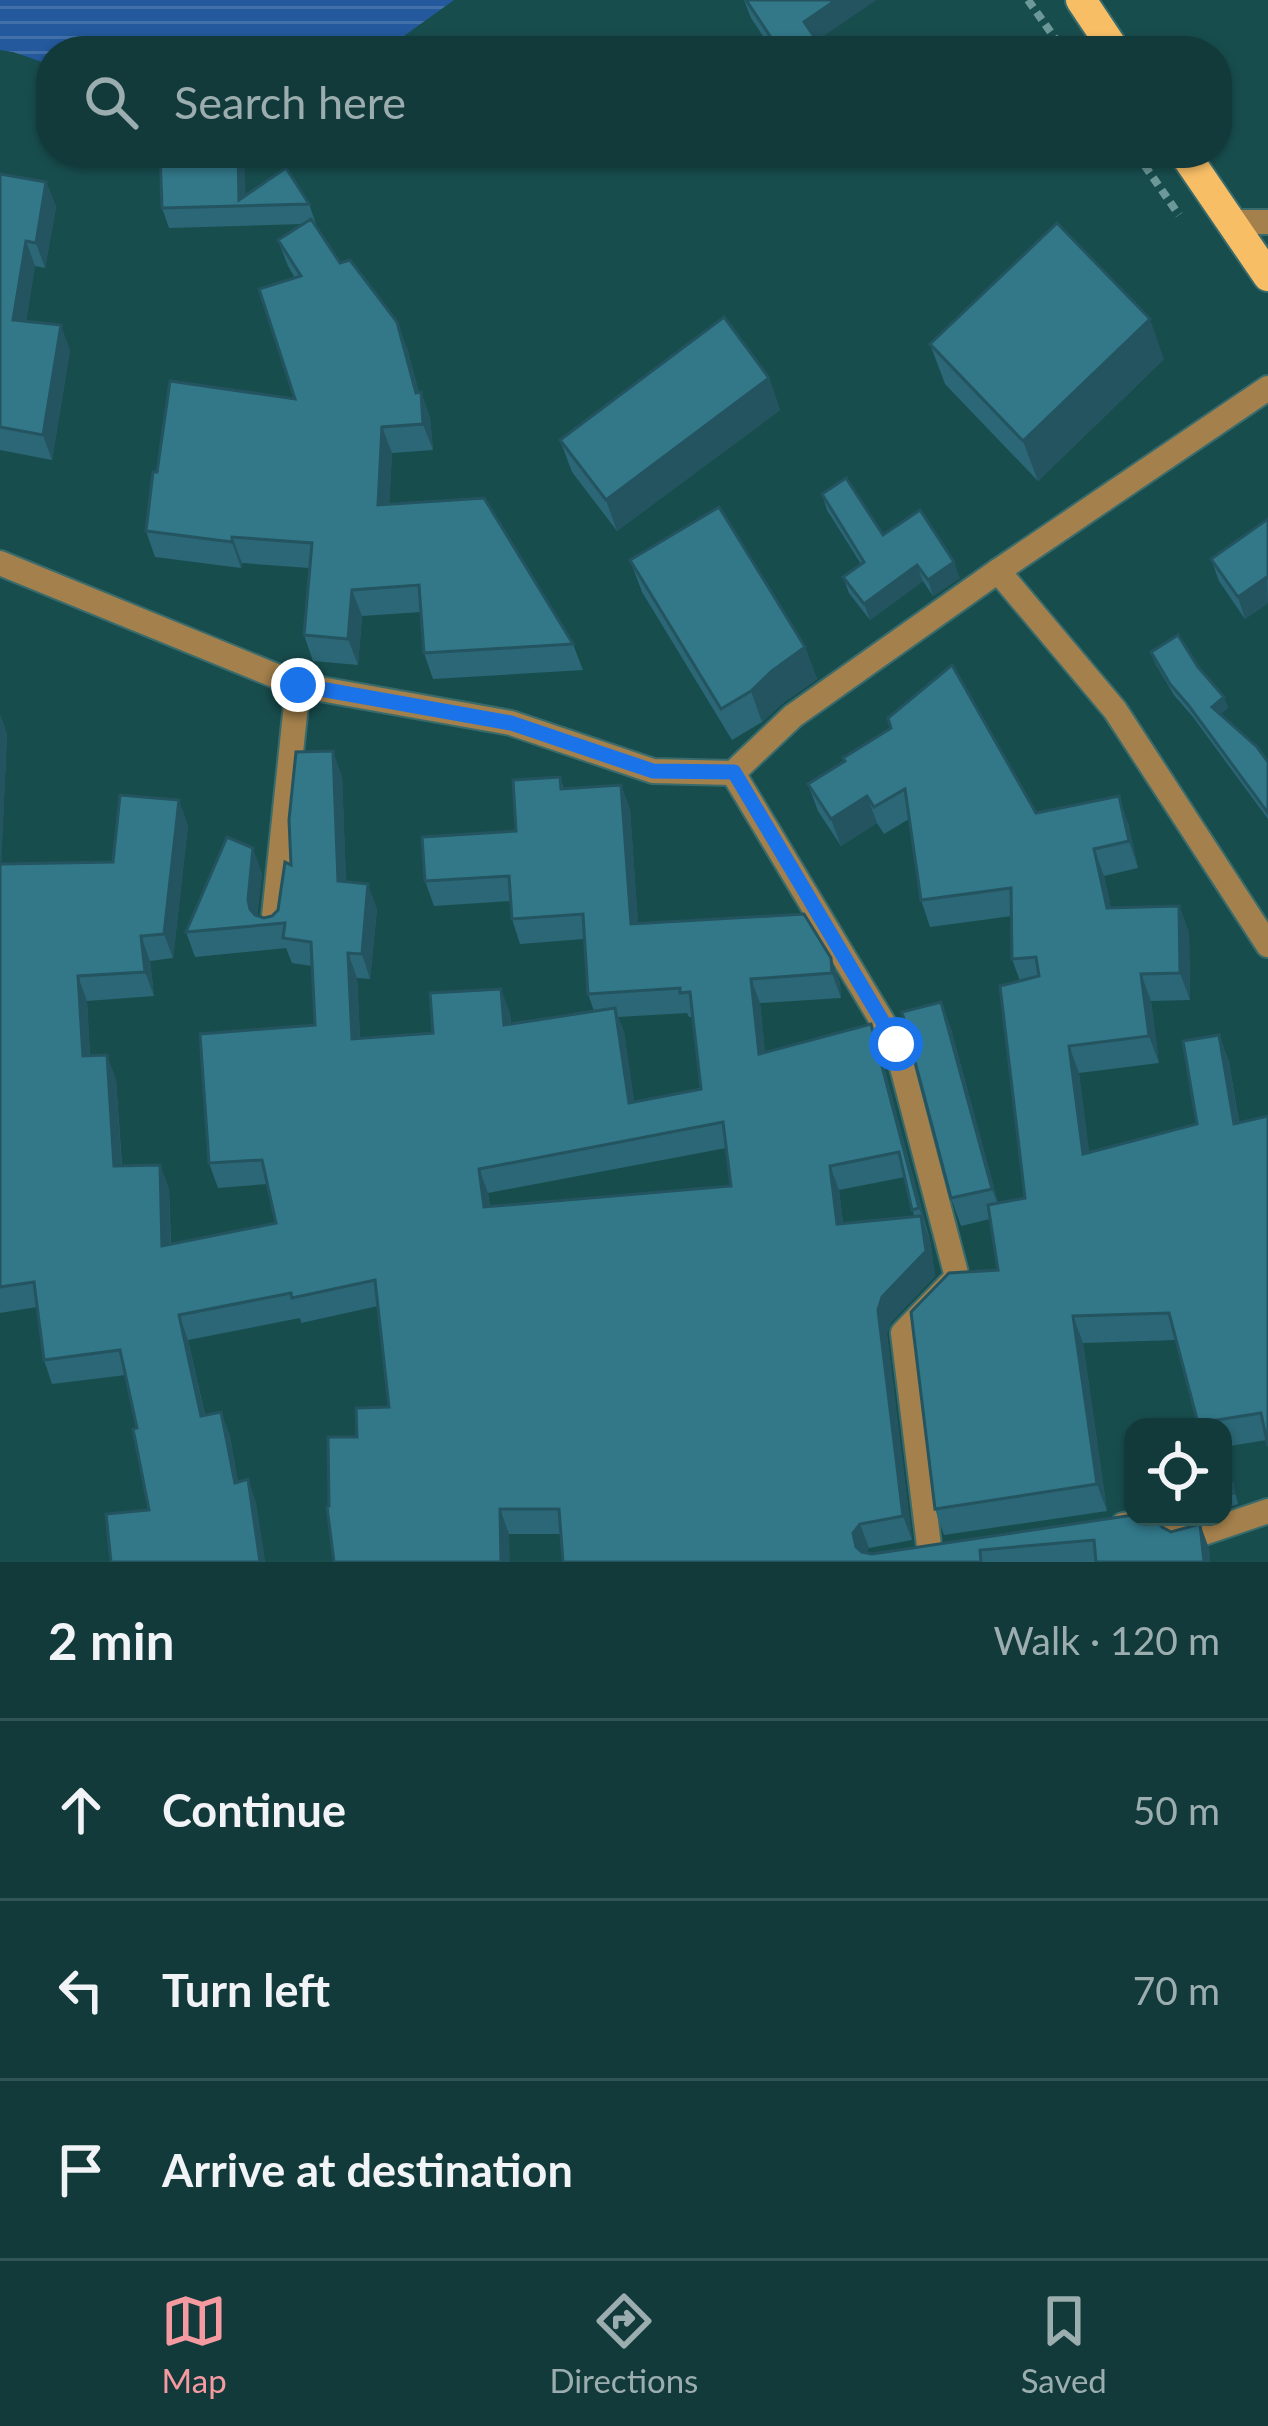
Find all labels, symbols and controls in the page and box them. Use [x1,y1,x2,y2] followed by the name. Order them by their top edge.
[36,36,1232,168] search box
[78,69,144,135] icon: search
[174,75,406,129] text: Search here
[271,658,325,712] route end
[869,1017,923,1071] route start
[1124,1418,1232,1526] map controls
[1124,1418,1232,1526] button: locate
[48,1610,174,1671] text: 2 min
[993,1617,1220,1663] text: Walk · 120 m
[48,1777,114,1843] icon: ahead
[162,1783,346,1837] text: Continue
[1133,1787,1220,1833] text: 50 m
[48,1957,114,2023] icon: left
[162,1963,330,2017] text: Turn left
[1133,1967,1220,2013] text: 70 m
[48,2137,114,2203] icon: arrive
[162,2143,573,2197] text: Arrive at destination
[161,2288,227,2400] tab: Map
[549,2288,698,2400] tab: Directions
[1021,2288,1107,2400] tab: Saved

